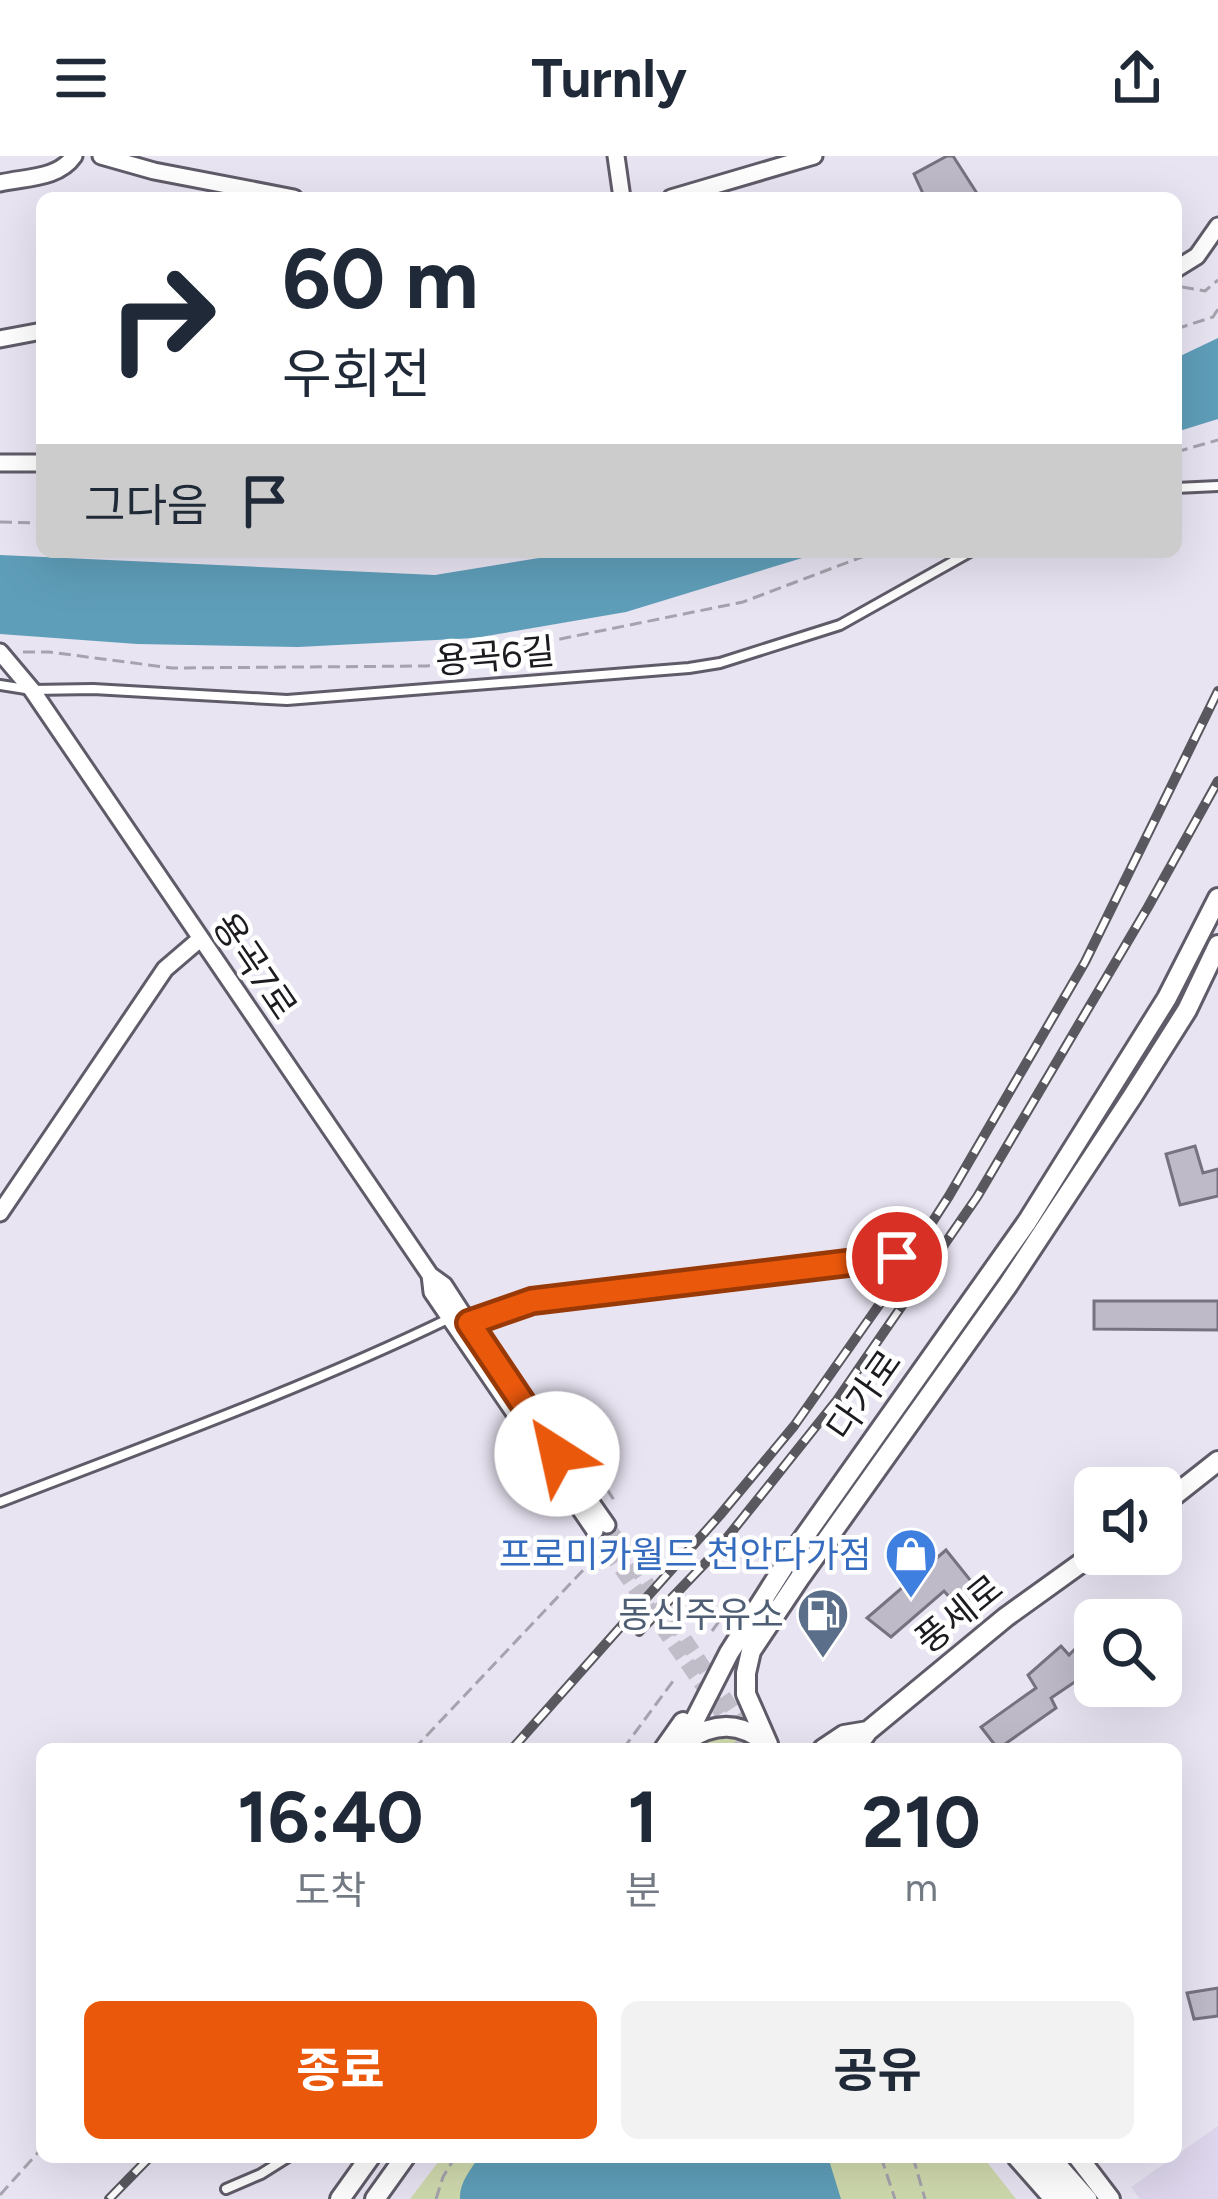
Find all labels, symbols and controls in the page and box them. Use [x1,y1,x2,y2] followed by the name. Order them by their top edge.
[48,45,114,111] icon: menu
[1104,45,1170,111] icon: share
[531,46,687,111] text: Turnly
[282,228,478,329] text: 60 m
[84,240,240,396] icon: right
[282,342,431,407] text: 우회전
[232,468,298,534] icon: arrive
[84,478,208,532] text: 그다음
[433,629,557,683] street label: 용곡6길
[204,905,306,1027] street label: 용곡7로
[846,1206,948,1308] pin
[864,1224,930,1290] icon: arrive
[818,1342,910,1448] street label: 다가로
[494,1391,620,1517] position arrow
[1074,1467,1182,1707] map controls
[1074,1467,1182,1575] button: sound
[883,1526,939,1600] shop icon: 프로미카월드 천안다가점
[499,1533,872,1576] place label: 프로미카월드 천안다가점
[907,1566,1011,1662] street label: 풍세로
[795,1586,851,1660] fuel station icon: 동신주유소
[618,1593,784,1636] place label: 동신주유소
[1074,1599,1182,1707] button: search
[237,1774,423,1860] text: 16:40
[627,1774,658,1860] text: 1
[862,1779,981,1865] text: 210
[905,1864,938,1911] text: m
[294,1867,366,1914] text: 도착
[625,1867,661,1914] text: 분
[84,2001,597,2139] button: 종료
[621,2001,1134,2139] button: 공유

